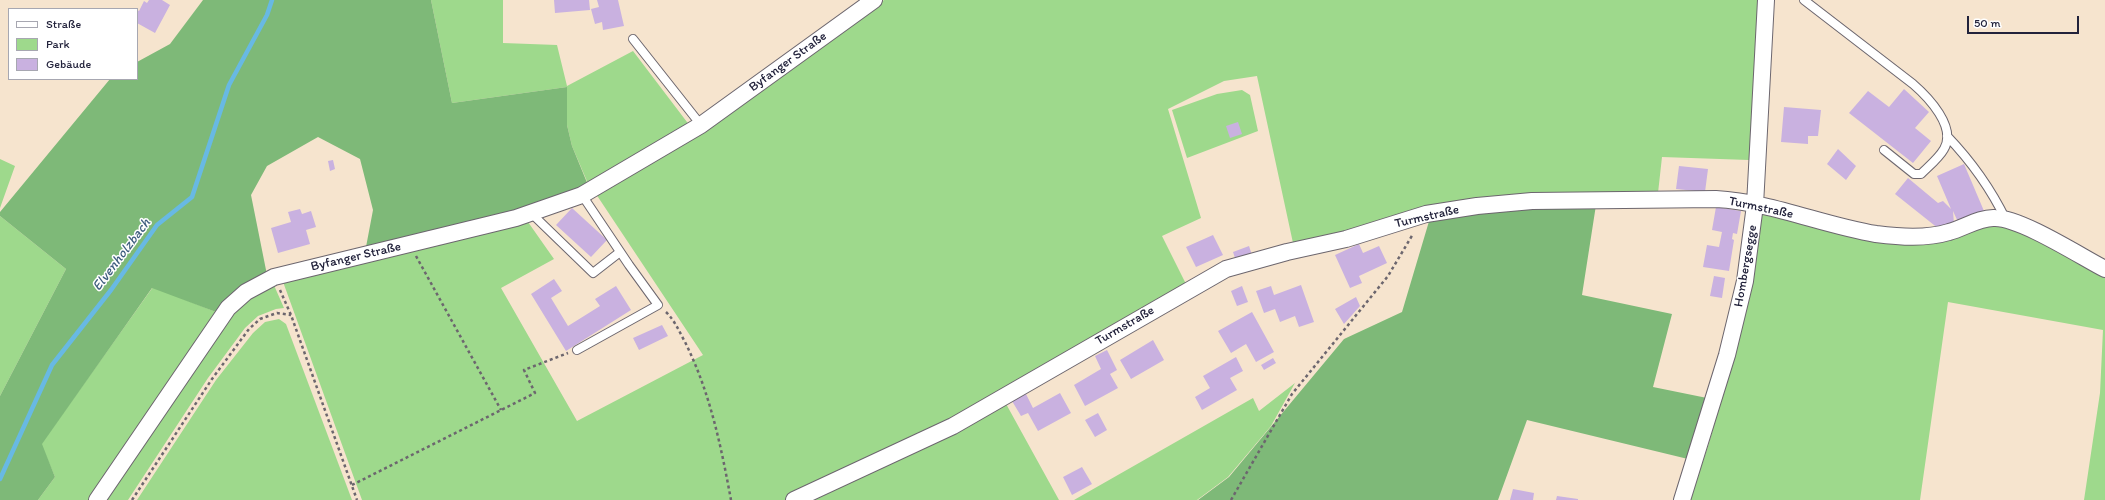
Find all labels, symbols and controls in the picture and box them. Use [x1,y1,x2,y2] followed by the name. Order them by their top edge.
[8,8,138,80] legend
[1969,8,2081,34] scale bar
[1974,16,2000,30] text: 50 m
[46,17,81,31] text: Straße
[746,29,830,95] street label: Byfanger Straße
[46,37,70,51] text: Park
[46,57,91,71] text: Gebäude
[1727,194,1795,222] street label: Turmstraße
[1393,202,1461,232] street label: Turmstraße
[89,216,155,294] water label: Elvenholzbach
[1731,224,1761,308] street label: Hombergsegge
[309,239,403,275] street label: Byfanger Straße
[1093,303,1157,349] street label: Turmstraße

